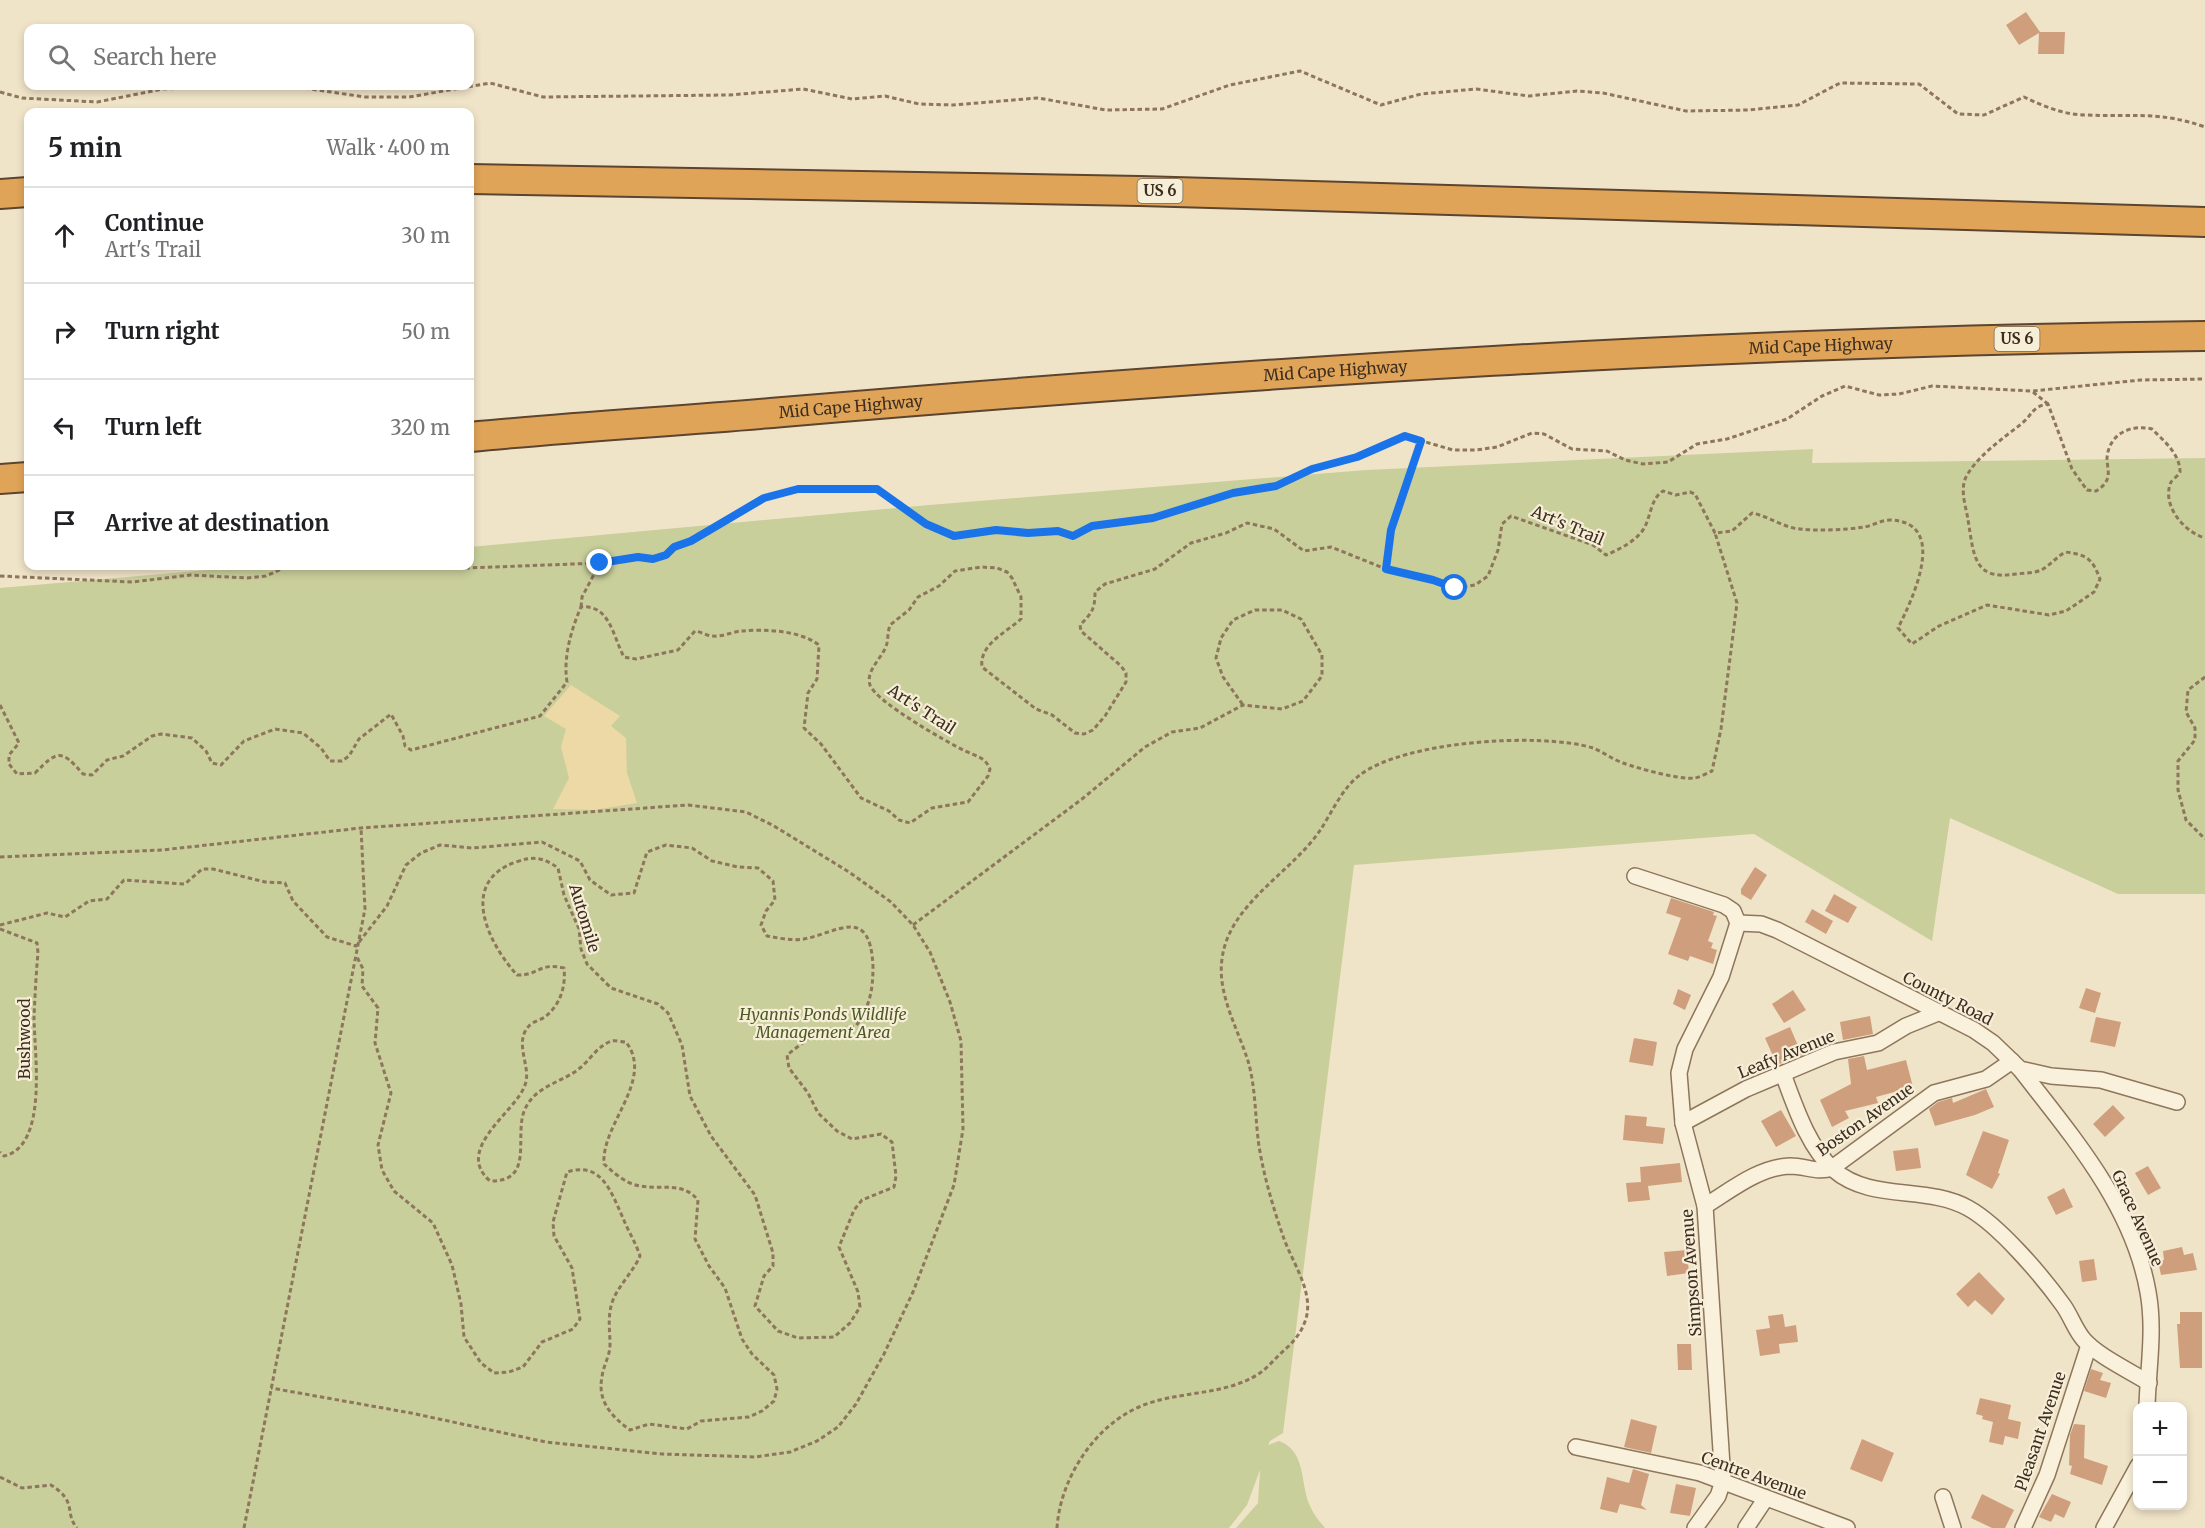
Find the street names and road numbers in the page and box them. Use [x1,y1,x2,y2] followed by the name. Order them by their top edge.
[1138,179,1182,203] road number: US 6
[1994,327,2040,351] road number: US 6
[1748,333,1894,358] street label: Mid Cape Highway
[1263,356,1409,385] street label: Mid Cape Highway
[778,390,924,422] street label: Mid Cape Highway
[1528,500,1607,549] street label: Art's Trail
[883,679,960,738] street label: Art's Trail
[565,880,605,955] street label: Automile
[1900,967,1997,1029] street label: County Road
[14,998,34,1080] street label: Bushwood
[1735,1026,1837,1082] street label: Leafy Avenue
[1813,1078,1917,1160] street label: Boston Avenue
[2108,1167,2168,1269] street label: Grace Avenue
[1677,1209,1705,1337] street label: Simpson Avenue
[2010,1369,2070,1493] street label: Pleasant Avenue
[1699,1447,1809,1503] street label: Centre Avenue

